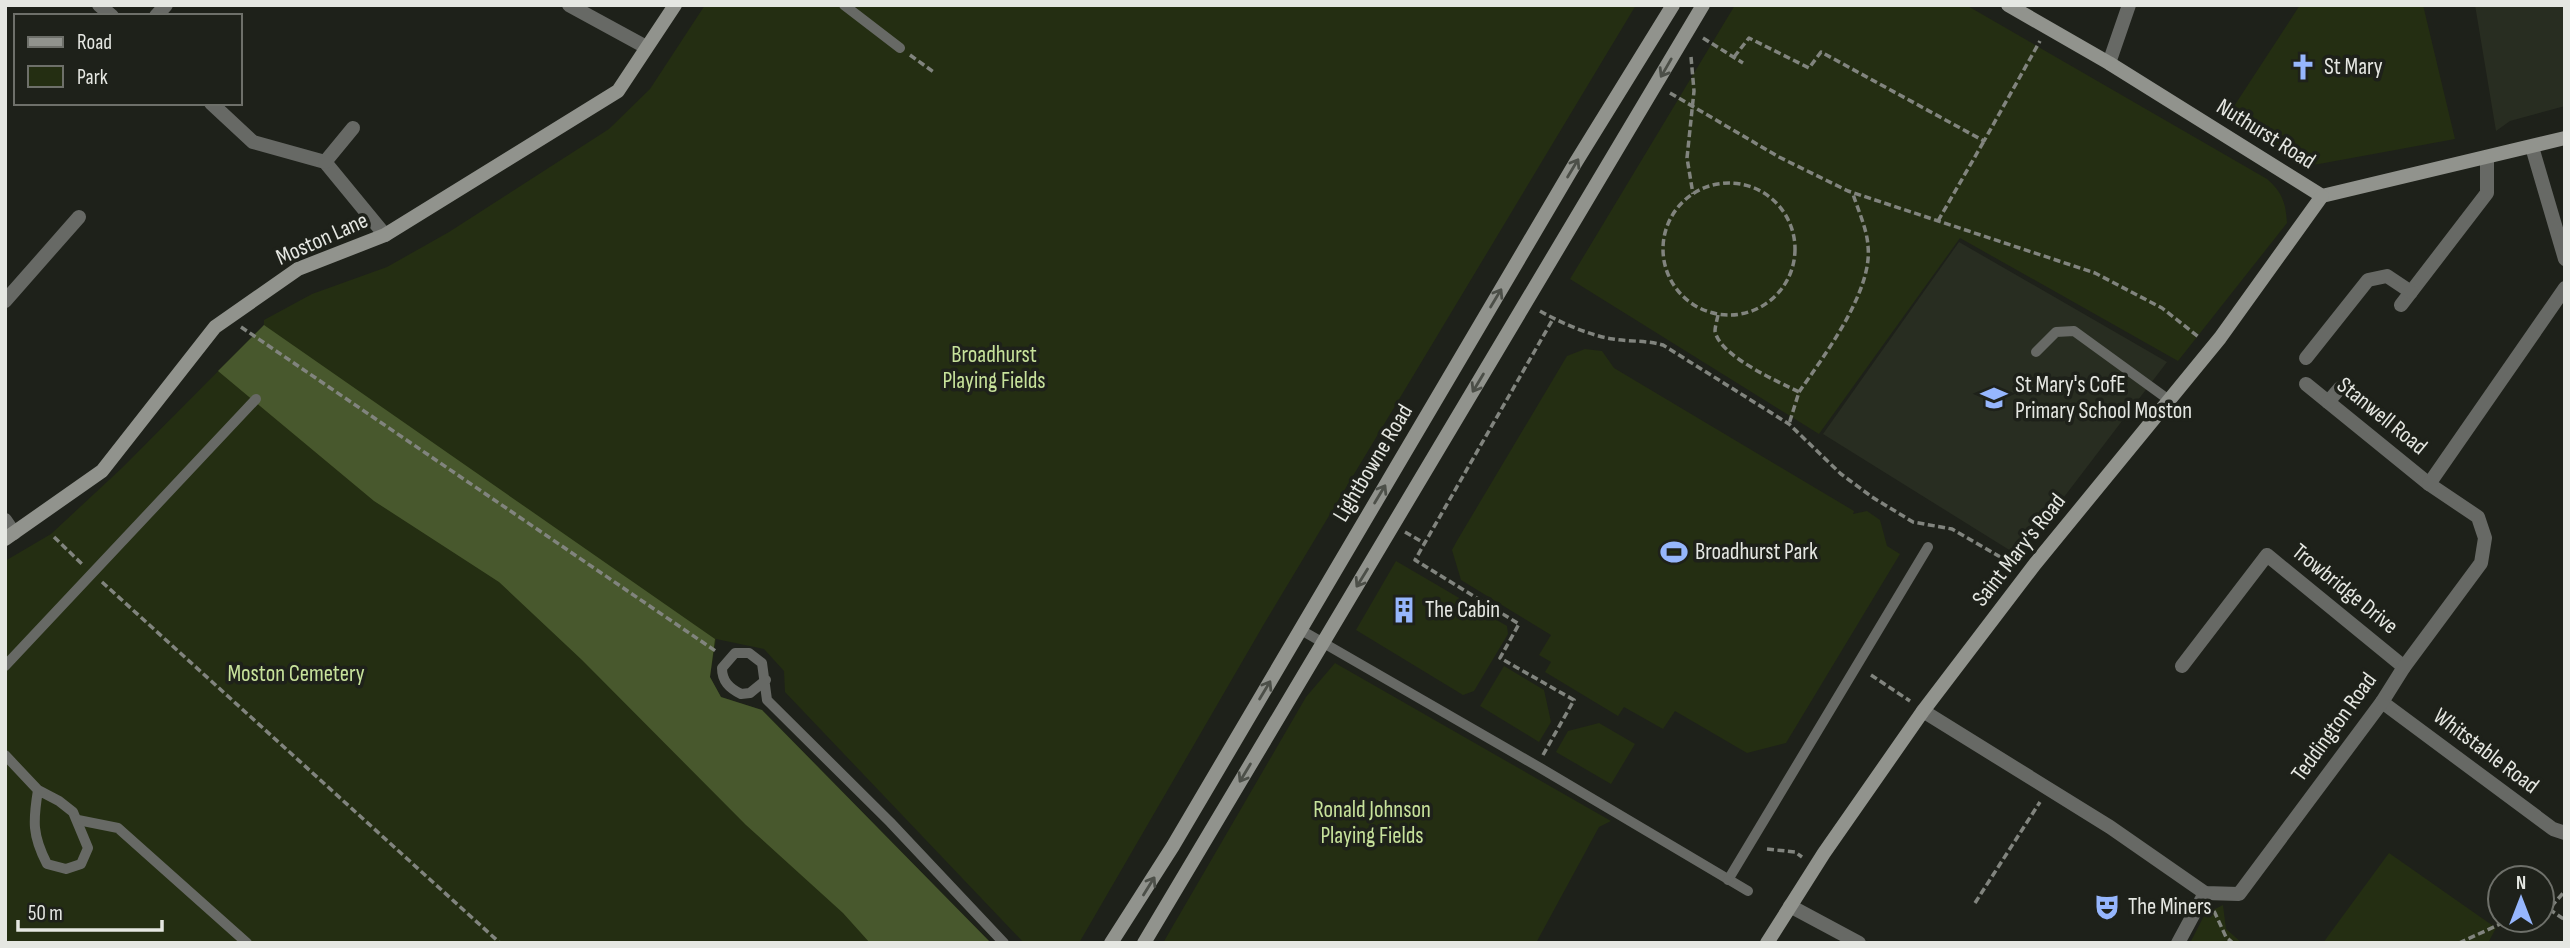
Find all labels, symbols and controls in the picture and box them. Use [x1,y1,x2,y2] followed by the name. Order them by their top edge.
[14,14,242,105] legend
[77,30,112,55] text: Road
[2288,52,2318,82] church icon: St Mary
[2324,53,2383,81] place label: St Mary
[1659,58,1673,78] one-way arrow
[77,65,108,90] text: Park
[2211,93,2321,175] street label: Nuthurst Road
[1566,159,1580,179] one-way arrow
[272,206,372,272] street label: Moston Lane
[1489,289,1503,309] one-way arrow
[942,341,1046,395] park label: Broadhurst Playing Fields
[2015,371,2192,425] place label: St Mary's CofE Primary School Moston
[2331,371,2433,461] street label: Stanwell Road
[1471,372,1485,392] one-way arrow
[1979,383,2009,413] school or university icon: St Mary's CofE Primary School Moston
[1327,399,1419,527] street label: Lightbowne Road
[1374,485,1388,505] one-way arrow
[1966,488,2072,612] street label: Saint Mary's Road
[1659,537,1689,567] sports icon: Broadhurst Park
[1695,538,1818,566] place label: Broadhurst Park
[2286,538,2404,640] street label: Trowbridge Drive
[1355,568,1369,588] one-way arrow
[1389,595,1419,625] building icon: The Cabin
[1425,596,1500,624] place label: The Cabin
[227,660,365,688] park label: Moston Cemetery
[2285,667,2383,787] street label: Teddington Road
[1258,681,1272,701] one-way arrow
[2428,702,2544,800] street label: Whitstable Road
[1238,763,1252,783] one-way arrow
[1313,796,1431,850] park label: Ronald Johnson Playing Fields
[2486,864,2556,934] north arrow
[2516,872,2526,895] text: N
[1142,876,1156,896] one-way arrow
[18,888,161,932] scale bar
[2092,892,2122,922] theatre icon: The Miners
[2128,893,2211,921] place label: The Miners
[28,901,63,926] text: 50 m

